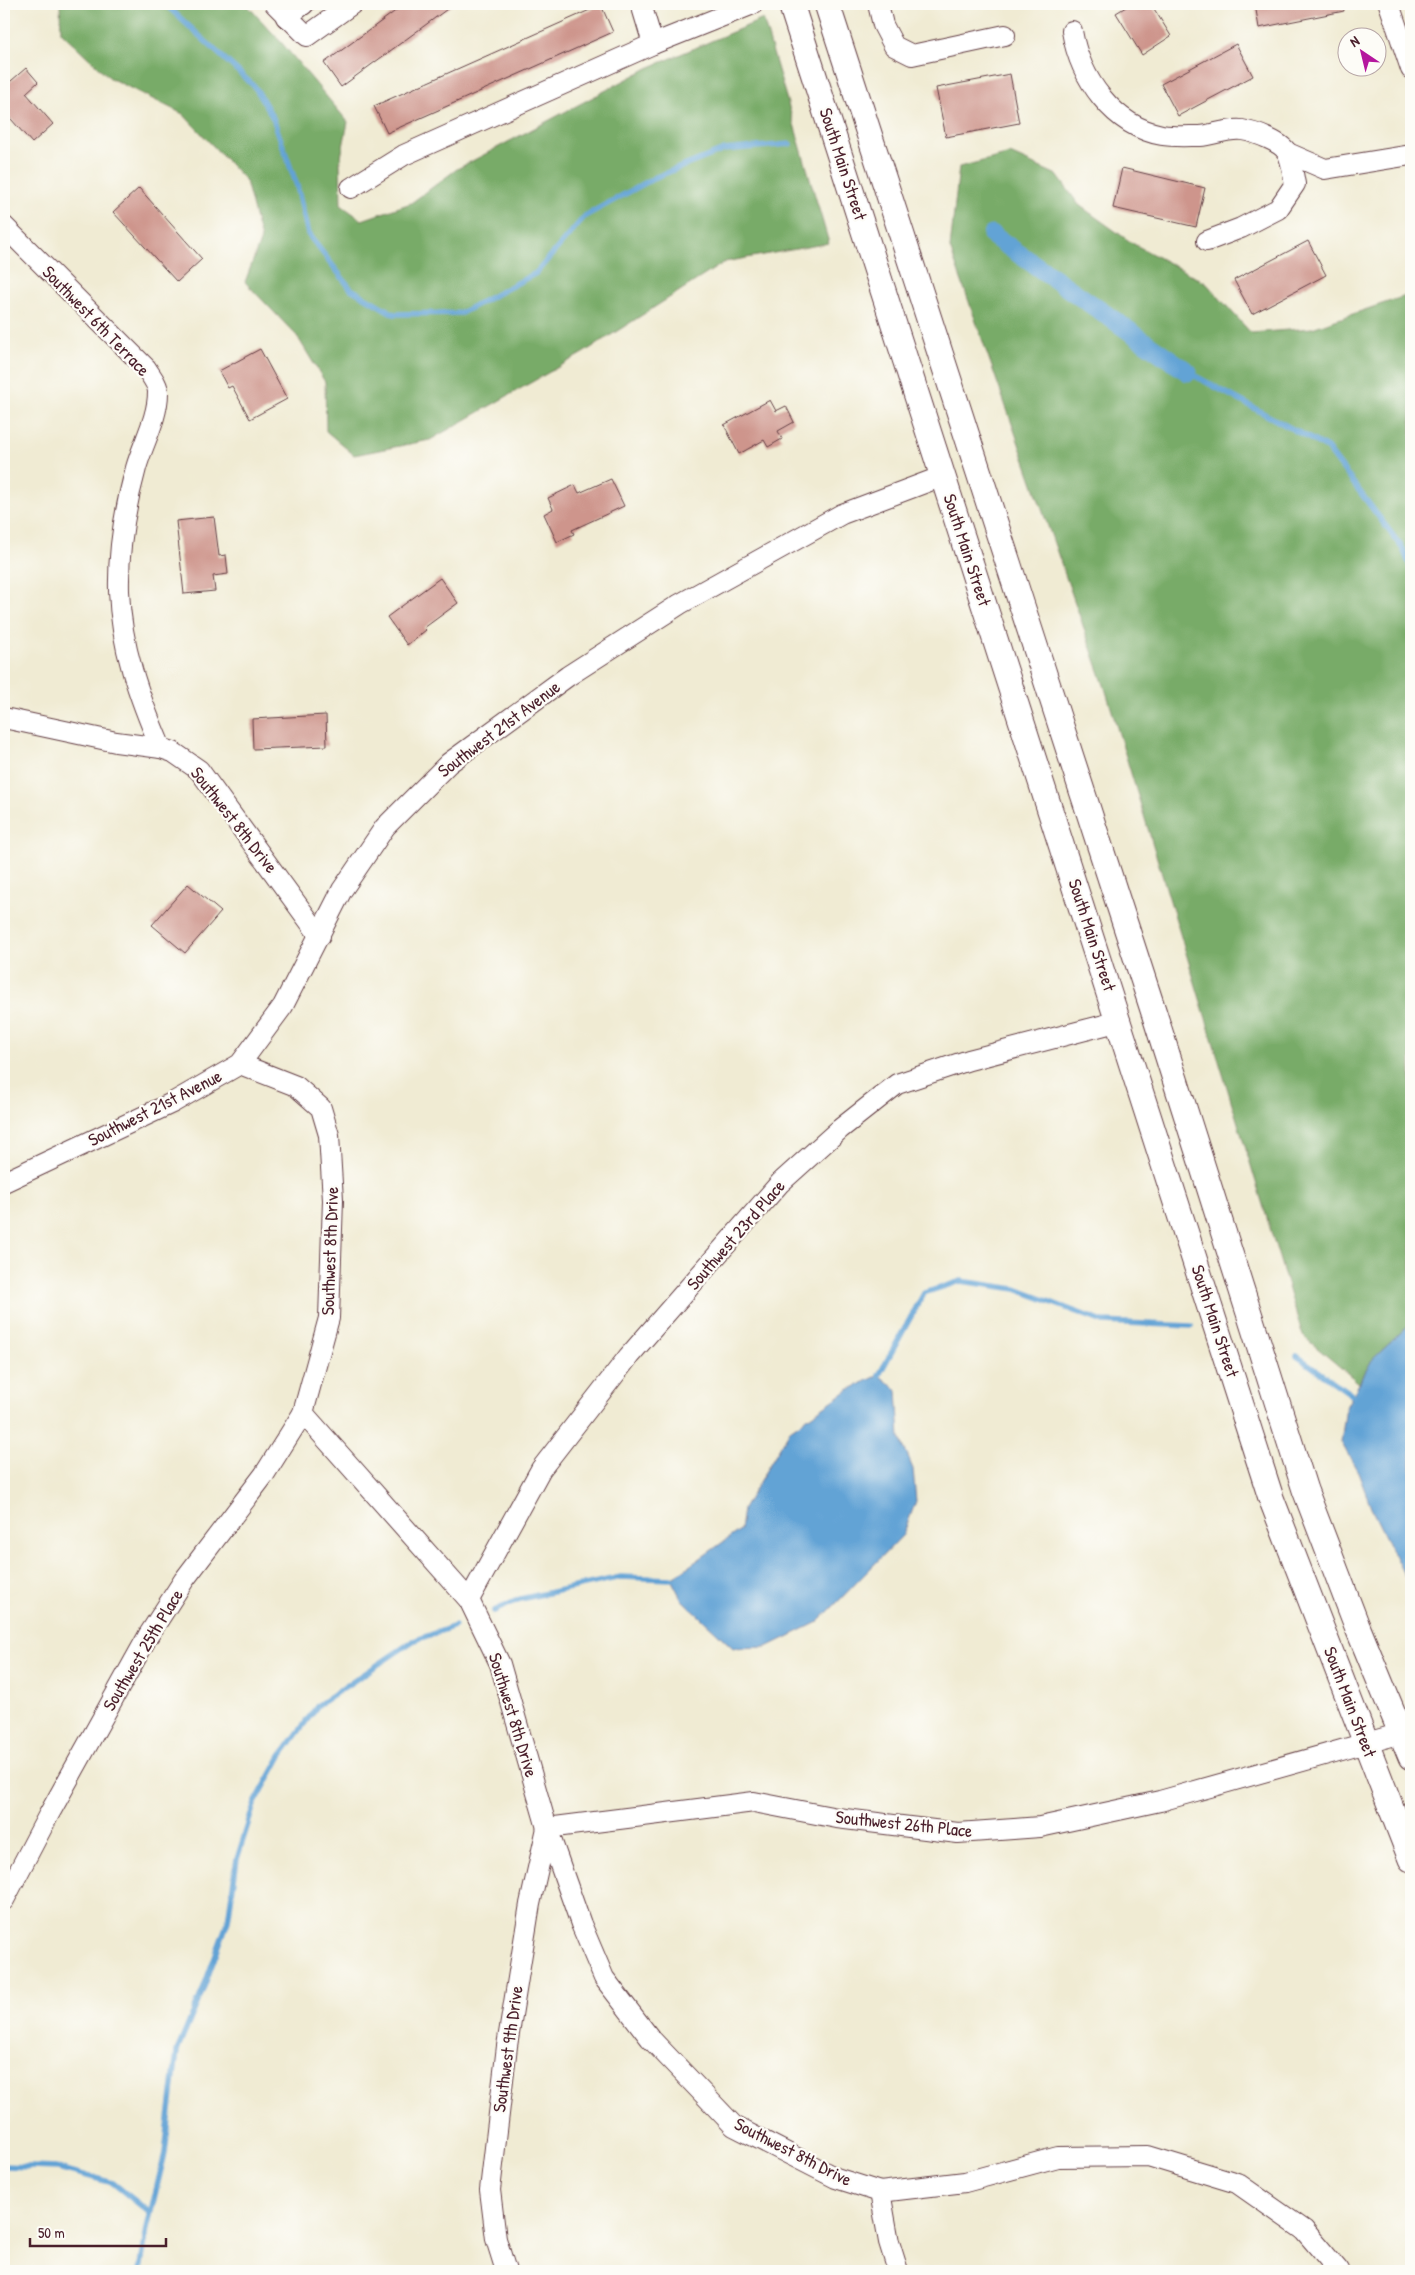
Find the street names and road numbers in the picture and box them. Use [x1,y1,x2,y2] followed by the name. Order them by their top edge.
[814,105,874,224] street label: South Main Street
[37,260,156,381] street label: Southwest 6th Terrace
[938,491,998,610] street label: South Main Street
[432,674,565,783] street label: Southwest 21st Avenue
[185,761,284,878] street label: Southwest 8th Drive
[1063,876,1123,995] street label: South Main Street
[84,1063,226,1152] street label: Southwest 21st Avenue
[681,1174,790,1295] street label: Southwest 23rd Place
[315,1186,344,1316] street label: Southwest 8th Drive
[1186,1262,1246,1381] street label: South Main Street
[96,1584,189,1715] street label: Southwest 25th Place
[1318,1643,1383,1761] street label: South Main Street
[483,1650,544,1780] street label: Southwest 8th Drive
[834,1804,974,1843] street label: Southwest 26th Place
[486,1984,529,2114] street label: Southwest 9th Drive
[730,2111,856,2192] street label: Southwest 8th Drive

